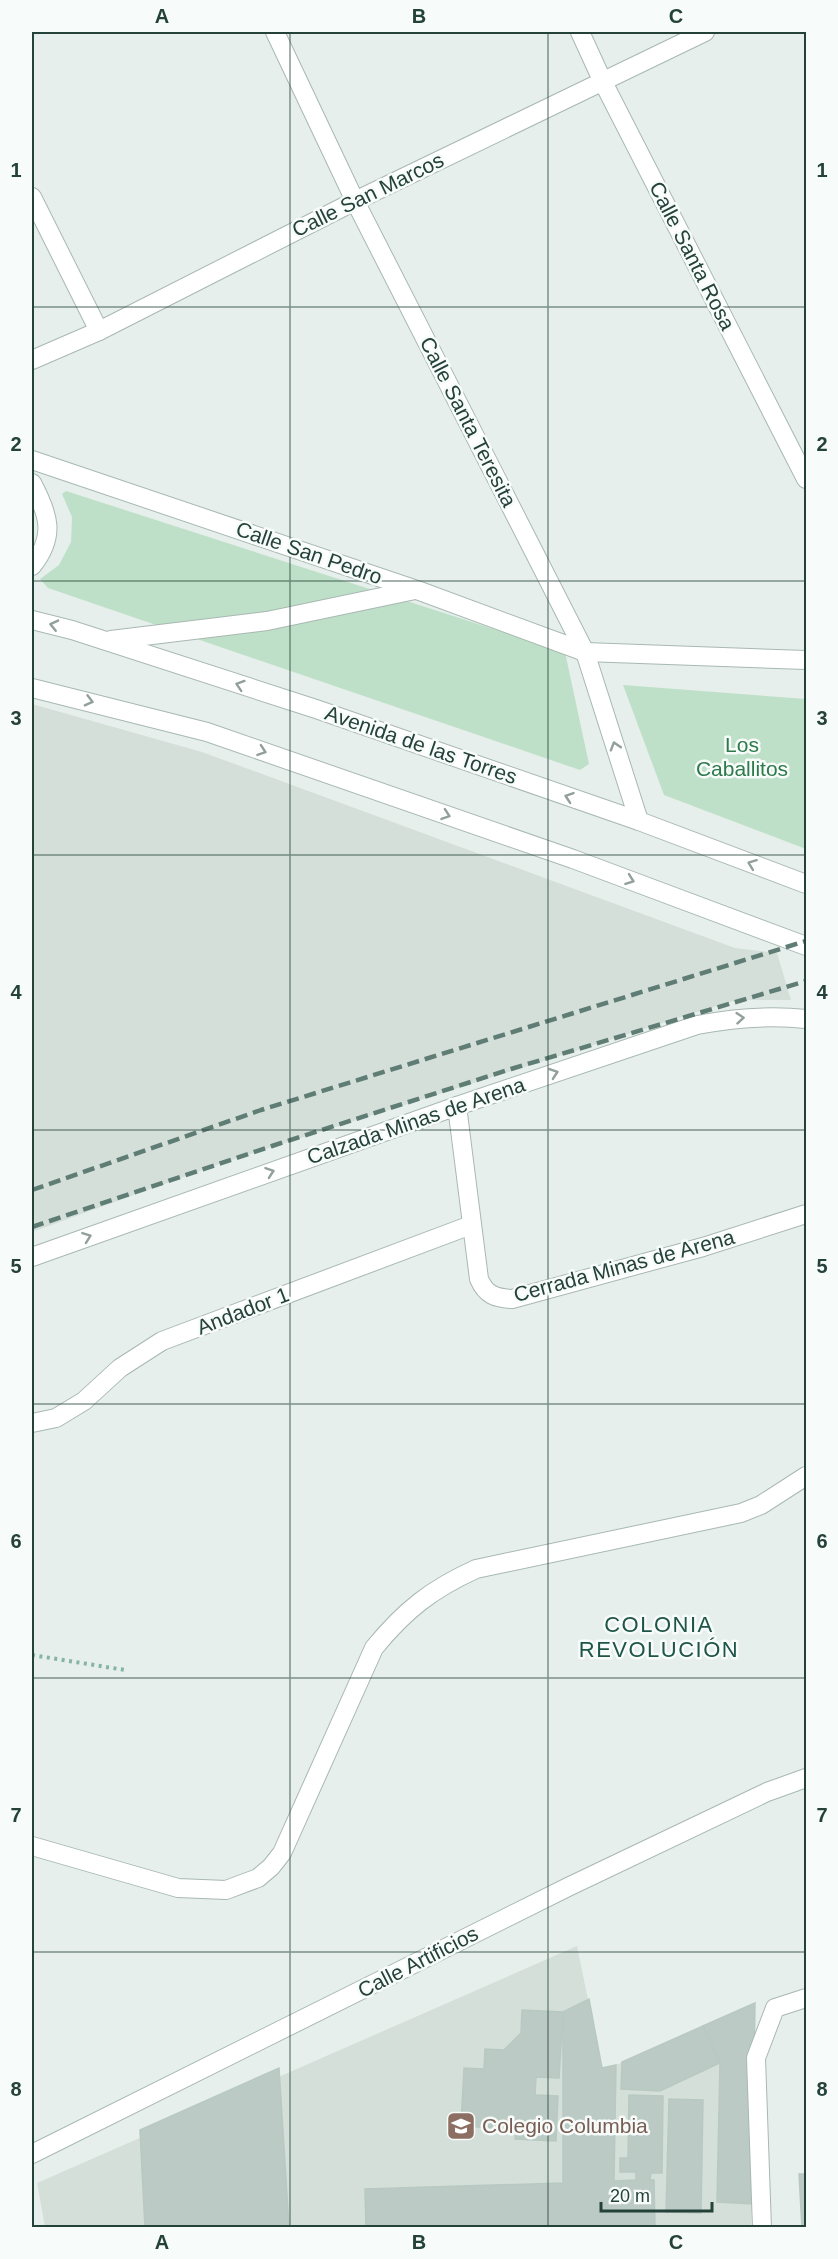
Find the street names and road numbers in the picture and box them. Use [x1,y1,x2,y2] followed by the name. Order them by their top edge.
[288,148,447,241] street label: Calle San Marcos
[645,178,740,334] street label: Calle Santa Rosa
[416,333,521,511] street label: Calle Santa Teresita
[233,517,385,588] street label: Calle San Pedro
[322,701,520,788] street label: Avenida de las Torres
[304,1072,528,1169] street label: Calzada Minas de Arena
[511,1225,737,1306] street label: Cerrada Minas de Arena
[193,1282,292,1339] street label: Andador 1
[354,1921,482,2002] street label: Calle Artificios

